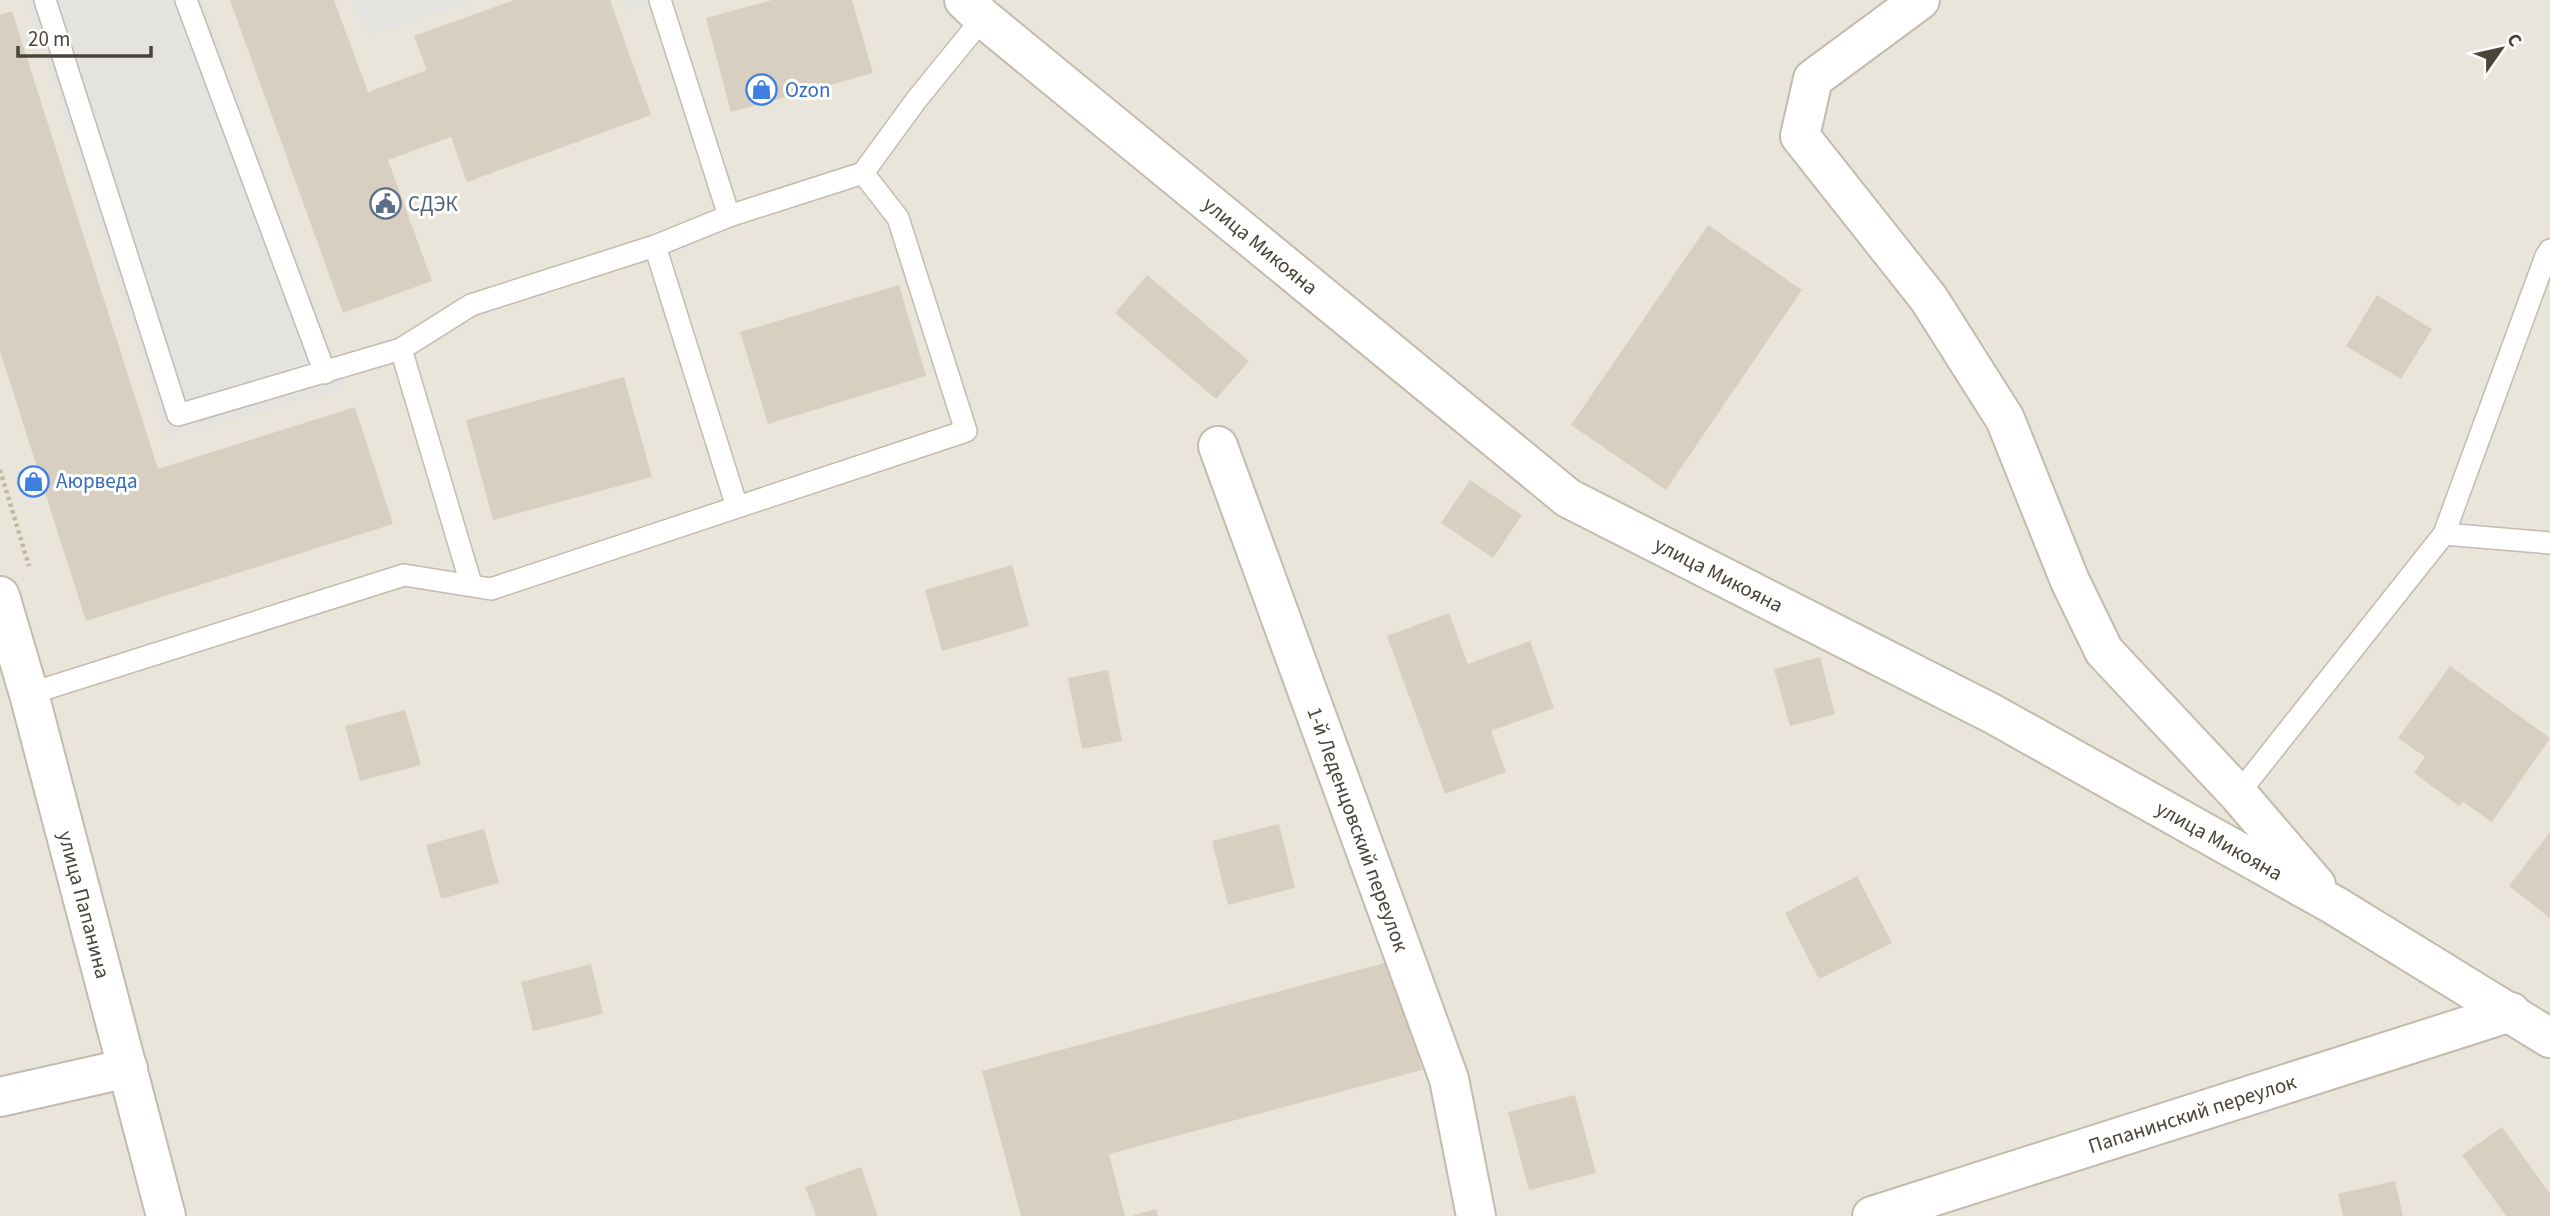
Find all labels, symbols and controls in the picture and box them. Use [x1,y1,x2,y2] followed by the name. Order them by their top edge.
[18,14,150,58] scale bar
[2466,14,2536,84] north arrow
[28,24,70,54] text: 20 m
[2500,28,2528,52] text: С
[745,73,779,107] shop icon: Ozon
[785,75,830,105] place label: Ozon
[368,187,402,221] public building icon: СДЭК
[408,189,458,219] place label: СДЭК
[1196,189,1324,302] street label: улица Микояна
[16,464,50,498] shop icon: Аюрведа
[56,466,138,496] place label: Аюрведа
[1649,529,1788,620] street label: улица Микояна
[1299,703,1417,956] street label: 1-й Леденцовский переулок
[2150,793,2288,888] street label: улица Микояна
[51,827,118,982] street label: улица Папанина
[2084,1066,2300,1161] street label: Папанинский переулок

